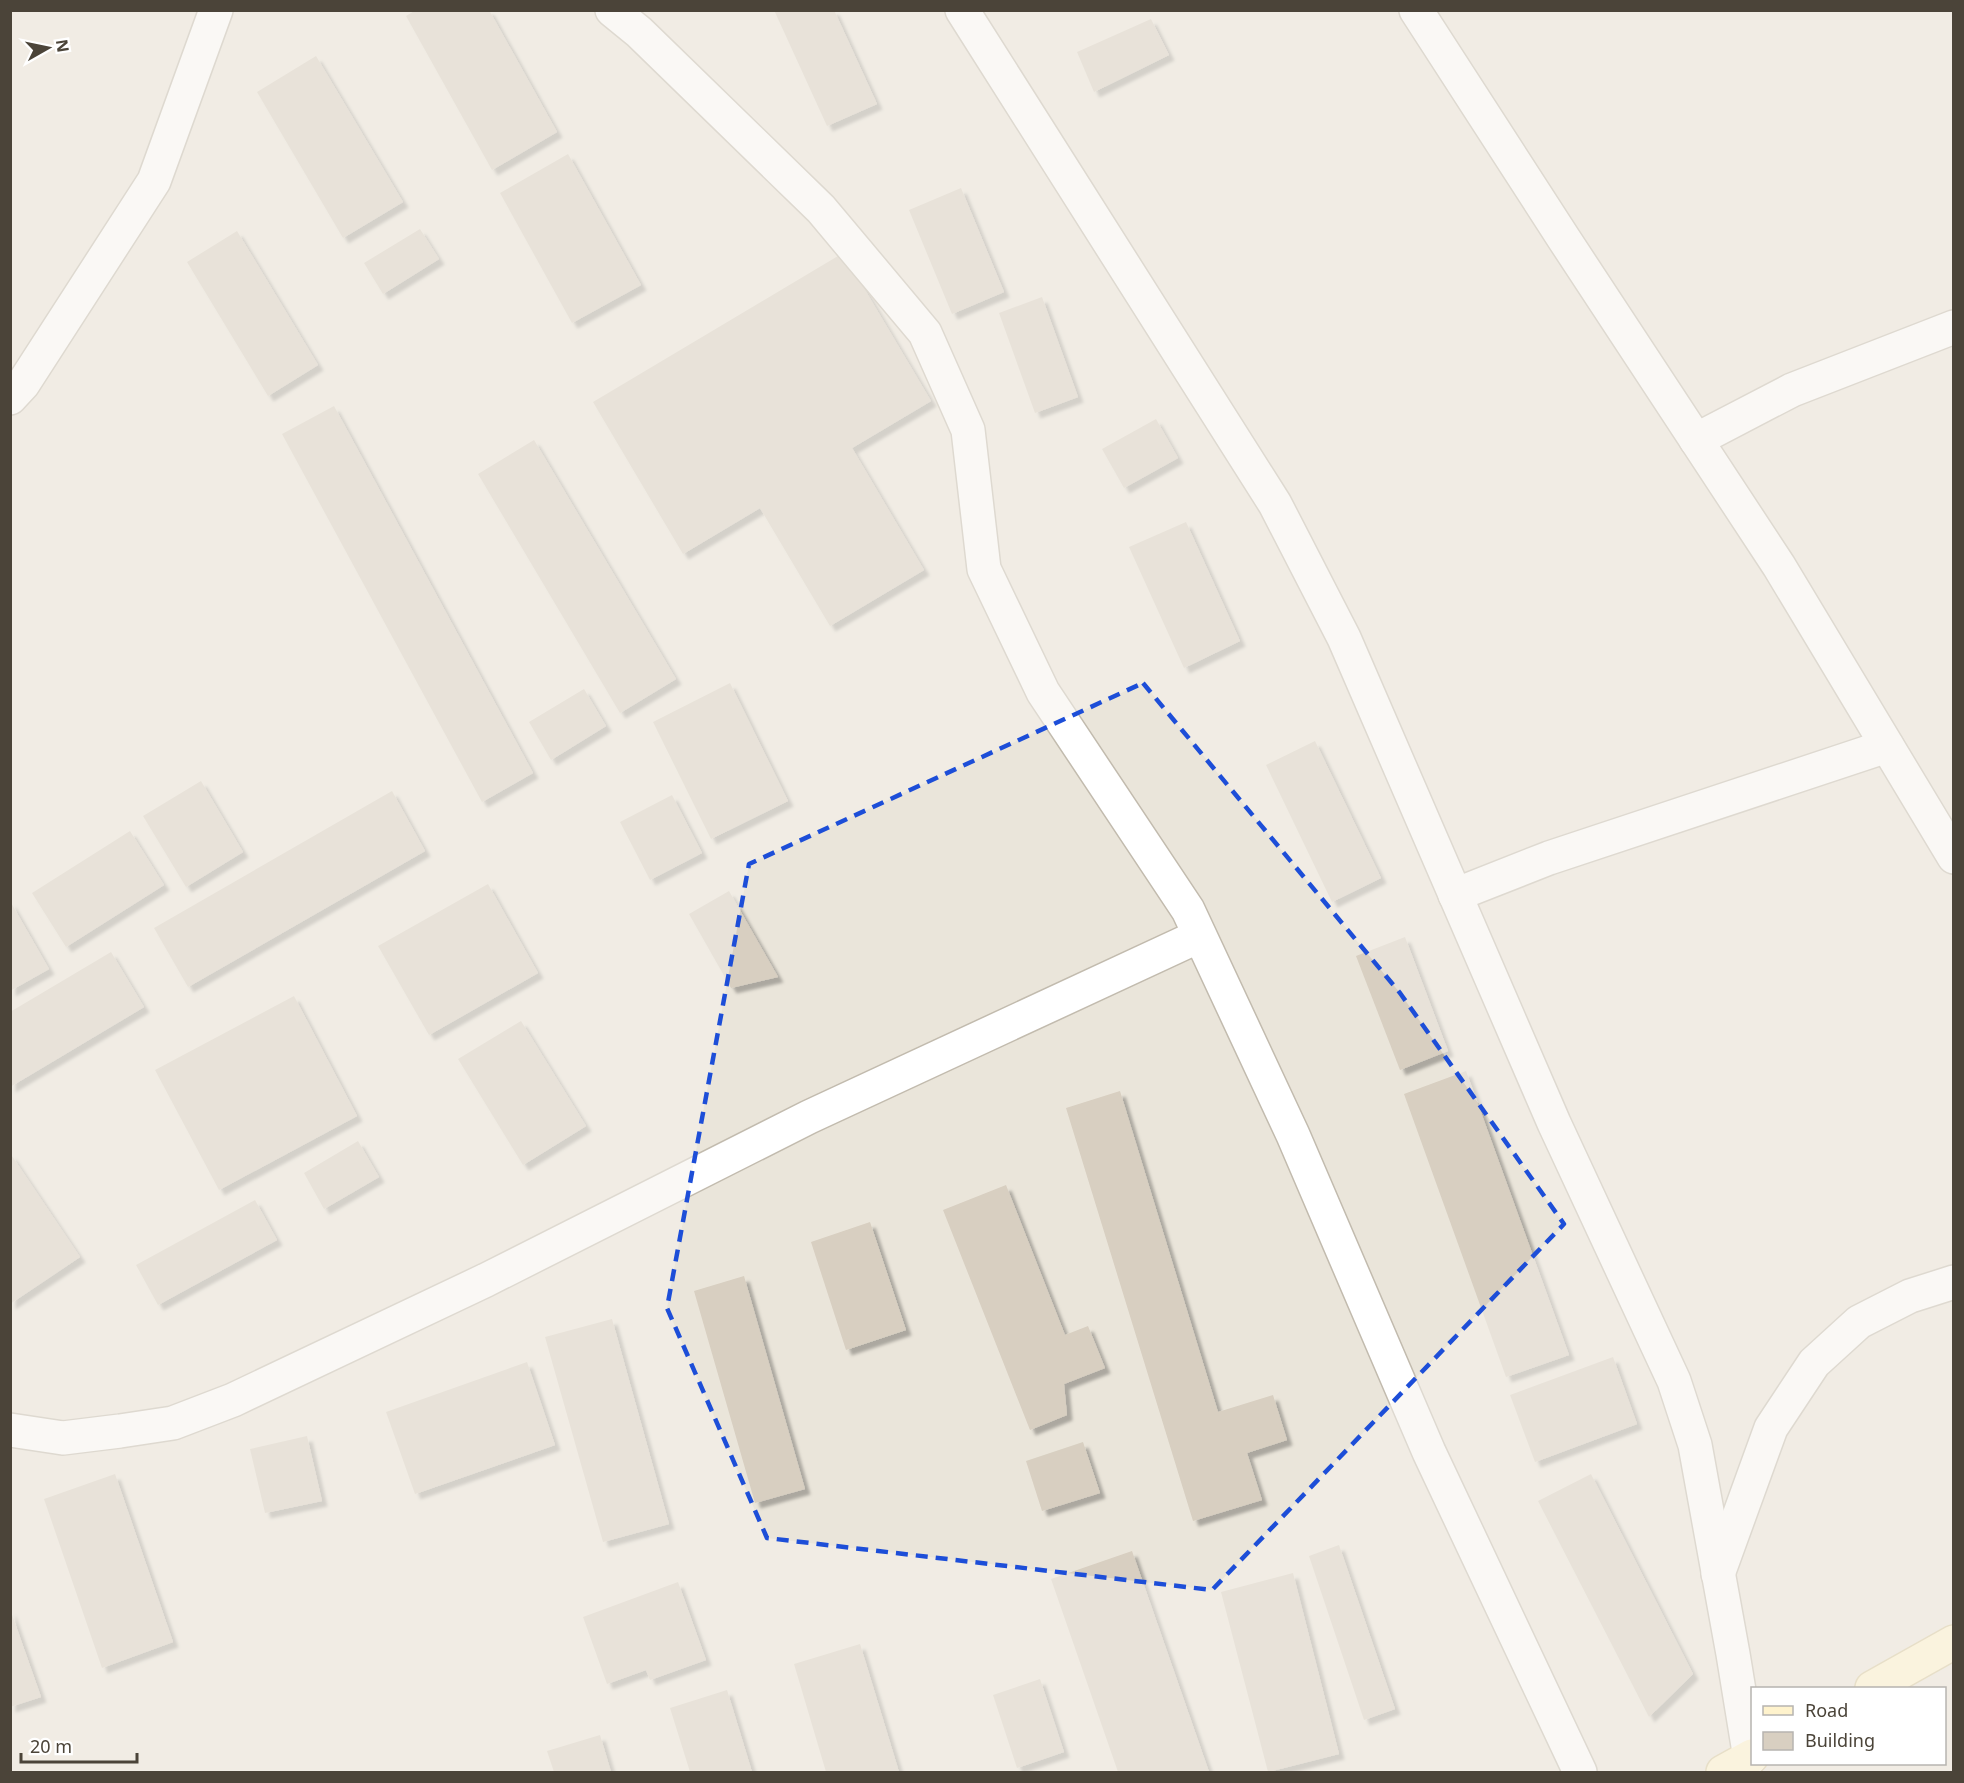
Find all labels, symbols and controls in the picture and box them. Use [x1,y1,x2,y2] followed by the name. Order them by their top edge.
[18,18,78,78] north arrow
[51,38,75,54] text: N
[1751,1687,1946,1765] legend
[1805,1698,1848,1722] text: Road
[21,1726,136,1764] scale bar
[1805,1728,1875,1752] text: Building
[30,1734,72,1758] text: 20 m

